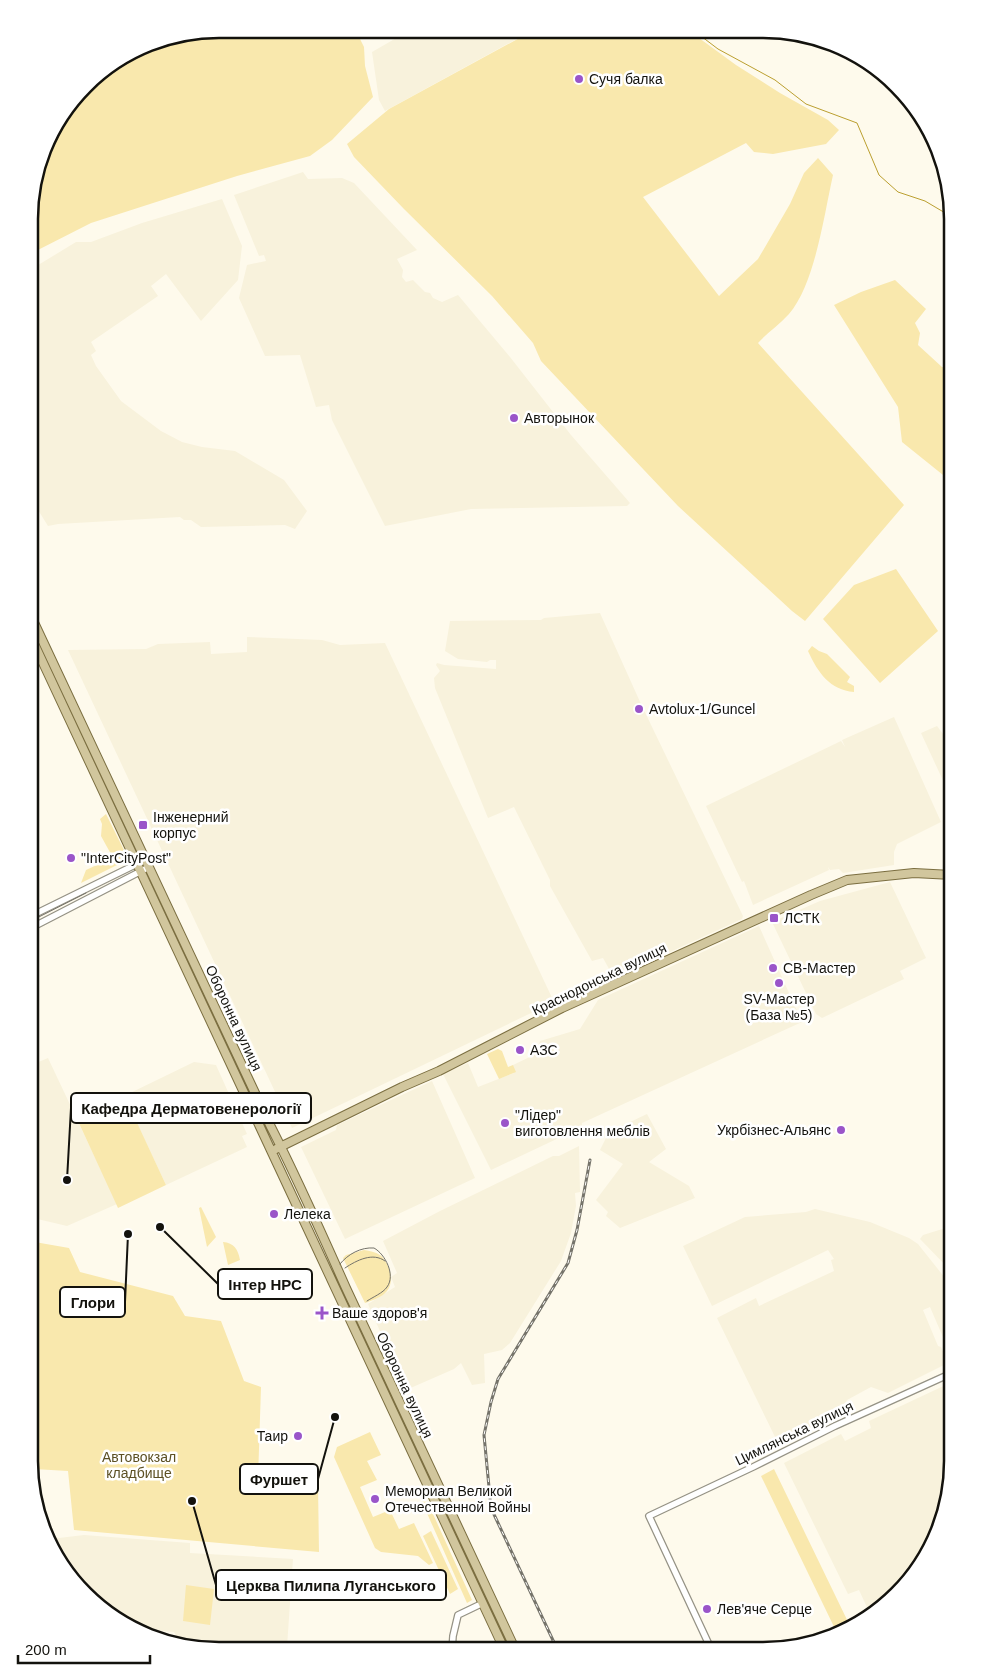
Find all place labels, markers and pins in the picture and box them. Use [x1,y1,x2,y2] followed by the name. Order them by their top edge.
[589,71,663,87] place label: Сучя балка
[573,73,585,85] marker: Сучя балка
[524,410,595,426] place label: Авторынок
[508,412,520,424] marker: Авторынок
[649,701,755,717] place label: Avtolux-1/Guncel
[633,703,645,715] marker: Avtolux-1/Guncel
[153,809,228,841] place label: Інженерний корпус
[137,819,149,831] marker: Інженерний корпус
[81,850,171,866] place label: "InterCityPost"
[65,852,77,864] marker: "InterCityPost"
[784,910,820,926] place label: ЛСТК
[768,912,780,924] marker: ЛСТК
[783,960,856,976] place label: СВ-Мастер
[767,962,779,974] marker: СВ-Мастер
[773,977,785,989] marker: SV-Мастер (База №5)
[744,991,815,1023] place label: SV-Мастер (База №5)
[530,1042,558,1058] place label: АЗС
[514,1044,526,1056] marker: АЗС
[71,1093,311,1123] callout: Кафедра Дерматовенерології
[515,1107,650,1139] place label: "Лідер" виготовлення меблів
[499,1117,511,1129] marker: "Лідер" виготовлення меблів
[717,1122,831,1138] place label: Укрбiзнес-Альянс
[835,1124,847,1136] marker: Укрбiзнес-Альянс
[284,1206,331,1222] place label: Лелека
[268,1208,280,1220] marker: Лелека
[218,1269,312,1299] callout: Інтер НРС
[60,1287,125,1317] callout: Глори
[332,1305,427,1321] place label: Ваше здоров'я
[316,1307,328,1319] marker: Ваше здоров'я
[257,1428,288,1444] place label: Таир
[292,1430,304,1442] marker: Таир
[240,1464,318,1494] callout: Фуршет
[385,1483,531,1515] place label: Мемориал Великой Отечественной Войны
[369,1493,381,1505] marker: Мемориал Великой Отечественной Войны
[216,1570,446,1600] callout: Церква Пилипа Луганського
[717,1601,812,1617] place label: Лев'яче Серце
[701,1603,713,1615] marker: Лев'яче Серце

